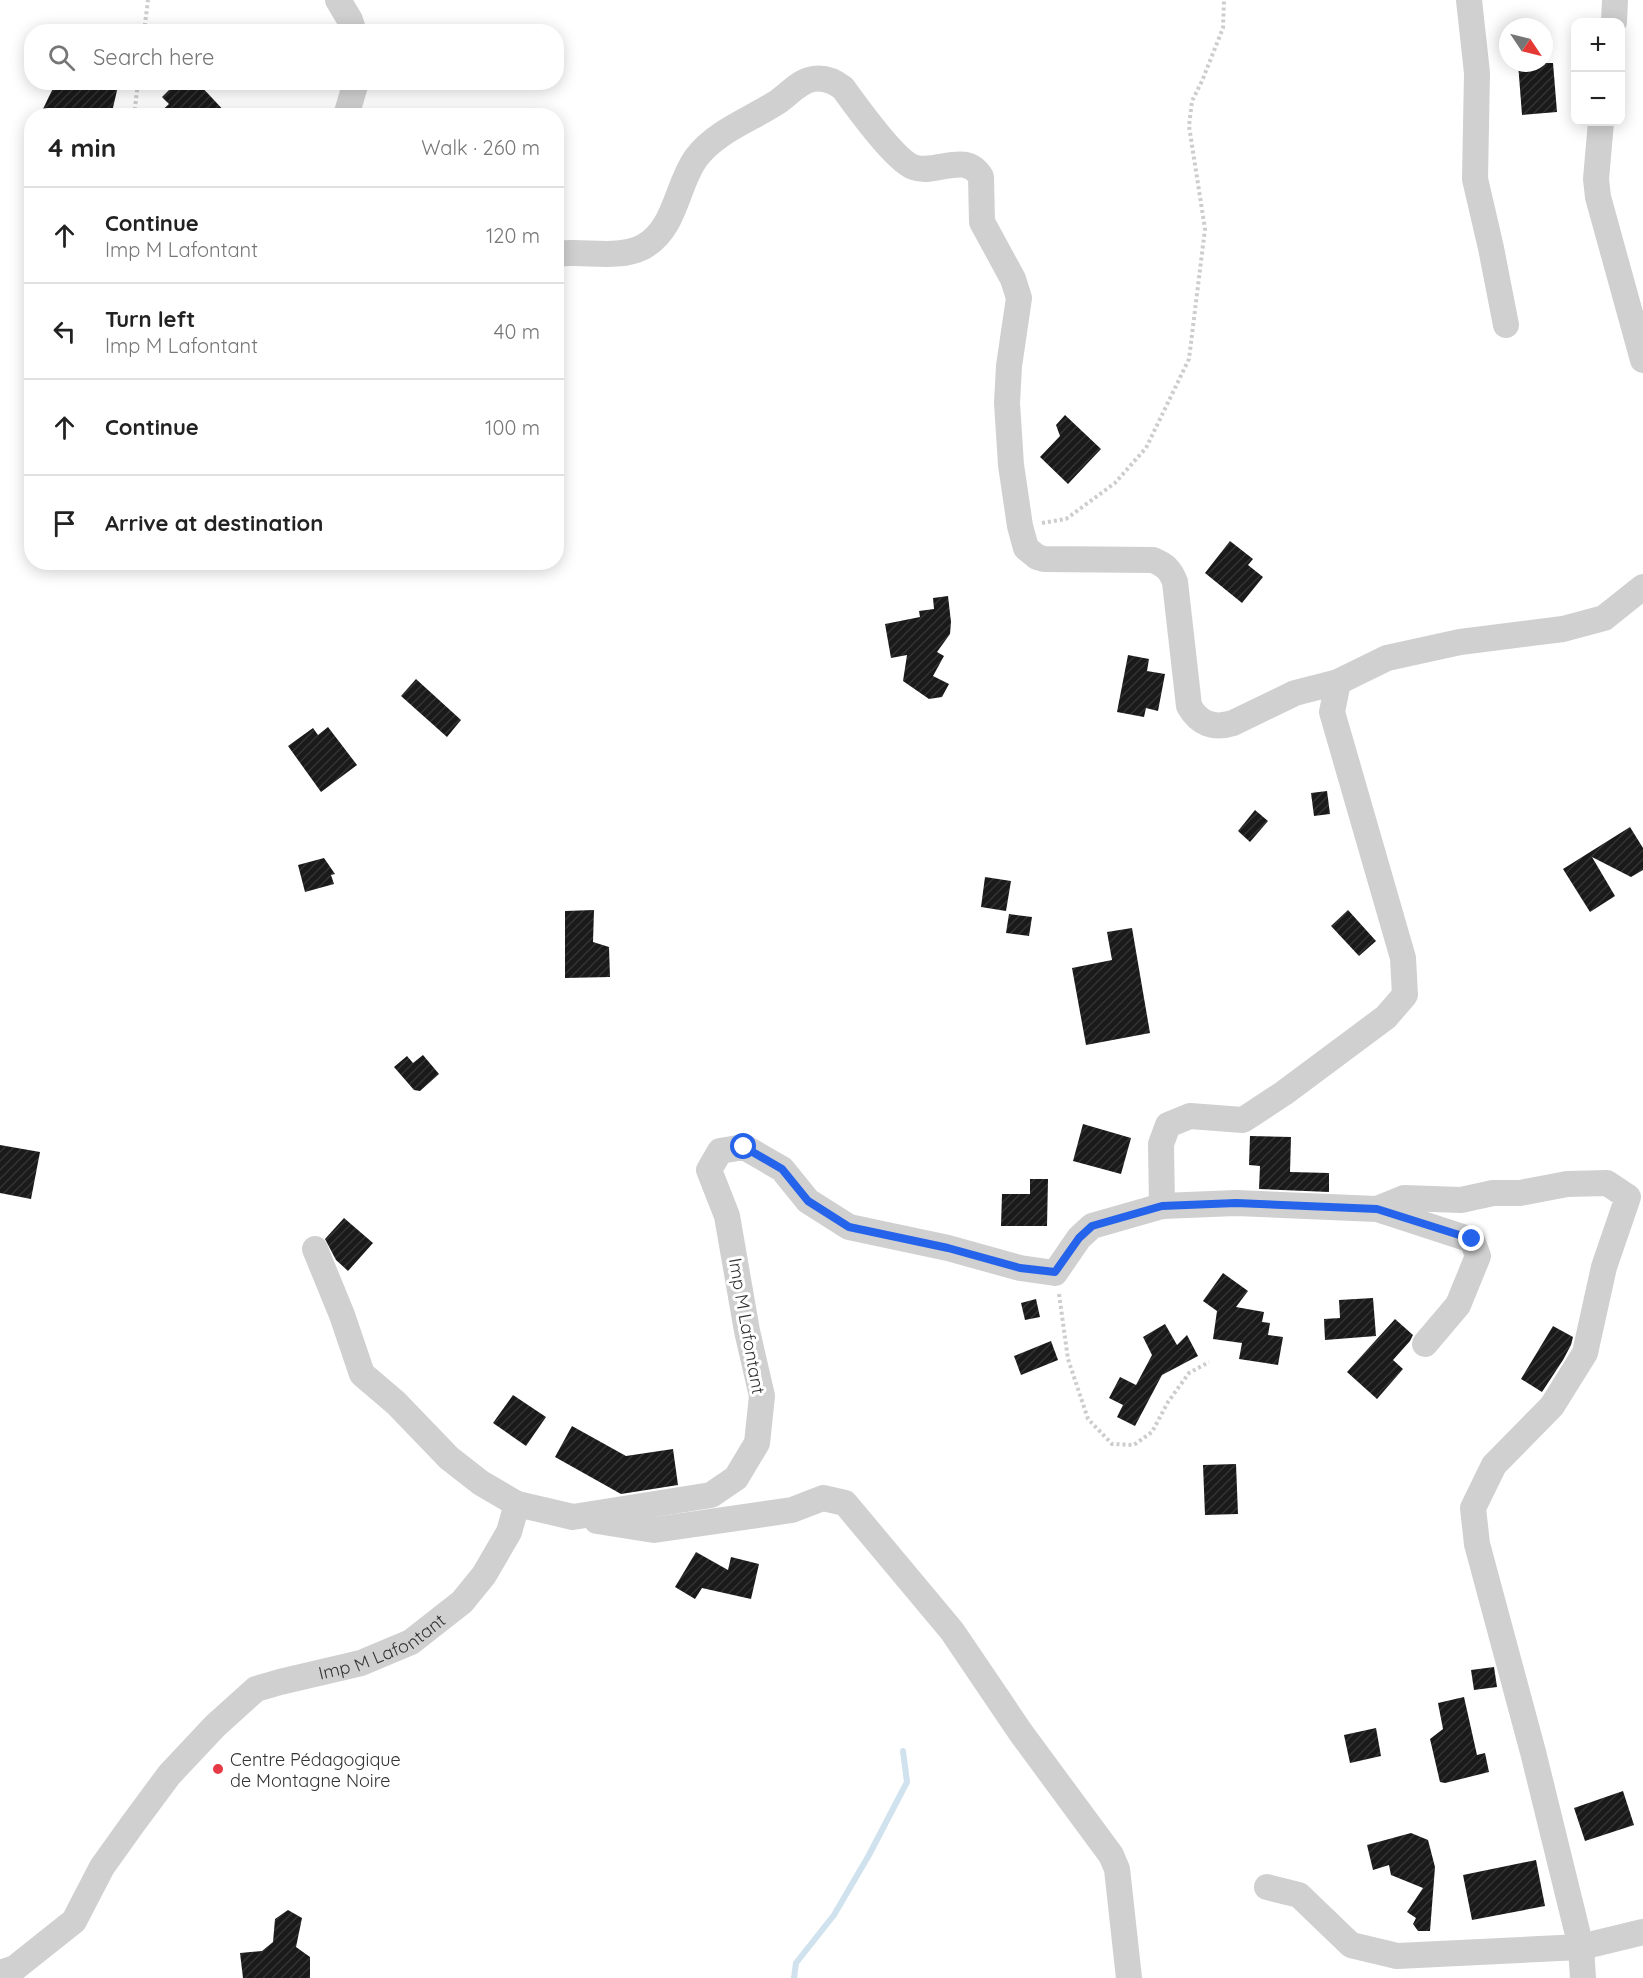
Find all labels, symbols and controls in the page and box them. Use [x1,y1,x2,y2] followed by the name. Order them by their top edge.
[1499,18,1553,72] north arrow
[1571,18,1625,126] map controls
[1571,18,1625,72] button: +
[24,24,564,90] search box
[45,41,78,74] icon: search
[93,43,214,71] text: Search here
[1571,72,1625,126] button: −
[48,131,116,164] text: 4 min
[421,135,540,160] text: Walk · 260 m
[105,209,199,237] text: Continue
[48,219,81,252] icon: ahead
[486,223,540,248] text: 120 m
[105,237,258,262] text: Imp M Lafontant
[105,305,195,333] text: Turn left
[48,315,81,348] icon: left
[494,319,540,344] text: 40 m
[105,333,258,358] text: Imp M Lafontant
[48,411,81,444] icon: ahead
[105,413,199,441] text: Continue
[485,415,540,440] text: 100 m
[48,507,81,540] icon: arrive
[105,509,323,537] text: Arrive at destination
[730,1133,756,1159] route start
[1458,1225,1484,1251] route end
[724,1256,770,1396] street label: Imp M Lafontant
[316,1608,450,1684] street label: Imp M Lafontant
[230,1748,401,1792] place label: Centre Pédagogique de Montagne Noire
[211,1762,225,1776] marker: Centre Pédagogique de Montagne Noire

